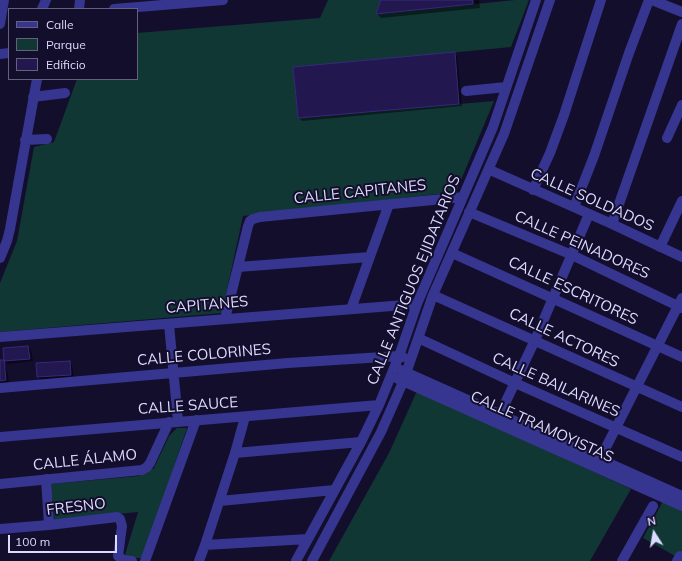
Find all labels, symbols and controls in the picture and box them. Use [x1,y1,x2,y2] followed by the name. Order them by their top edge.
[8,8,138,80] legend
[46,17,73,32] text: Calle
[46,37,86,52] text: Parque
[46,57,86,72] text: Edificio
[527,165,657,235] street label: CALLE SOLDADOS
[364,172,464,388] street label: CALLE ANTIGUOS EJIDATARIOS
[293,176,427,208] street label: CALLE CAPITANES
[512,207,652,283] street label: CALLE PEINADORES
[505,253,641,329] street label: CALLE ESCRITORES
[165,292,249,318] street label: CAPITANES
[506,305,622,371] street label: CALLE ACTORES
[136,340,272,370] street label: CALLE COLORINES
[490,349,622,421] street label: CALLE BAILARINES
[468,387,616,467] street label: CALLE TRAMOYISTAS
[137,394,239,418] street label: CALLE SAUCE
[32,446,138,474] street label: CALLE ÁLAMO
[45,494,107,520] street label: FRESNO
[634,513,674,553] north arrow
[646,514,657,529] text: N
[10,527,119,553] scale bar
[15,534,50,549] text: 100 m

